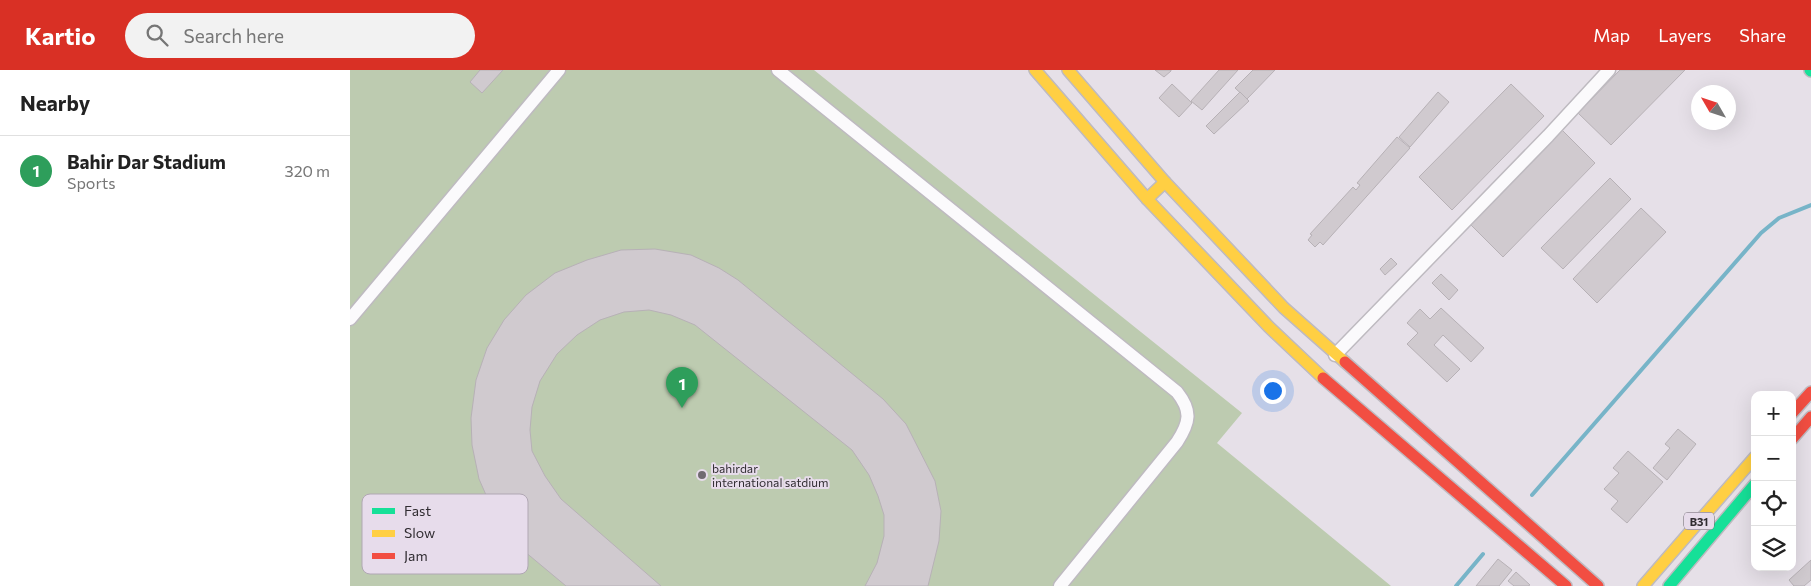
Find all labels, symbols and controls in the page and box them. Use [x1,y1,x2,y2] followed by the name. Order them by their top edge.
[125,13,475,58] search box
[25,21,95,50] text: Kartio
[143,21,171,49] icon: search
[183,24,284,47] text: Search here
[1593,24,1630,46] text: Map
[1658,24,1711,46] text: Layers
[1739,24,1786,46] text: Share
[1691,85,1736,130] north arrow
[20,90,90,115] text: Nearby
[67,150,226,173] text: Bahir Dar Stadium
[32,161,40,180] text: 1
[285,161,330,180] text: 320 m
[67,173,116,192] text: Sports
[666,367,698,408] pin: 1
[1260,378,1286,404] your location
[1751,391,1796,571] map controls
[1751,391,1796,436] button: +
[1751,436,1796,481] button: −
[712,461,829,489] place label: bahirdar international satdium
[696,469,708,481] marker: bahirdar international satdium
[1751,481,1796,526] button: locate
[362,494,528,574] legend
[404,502,431,519] text: Fast
[1684,512,1714,530] road number: B31
[404,524,435,541] text: Slow
[1751,526,1796,571] button: layers
[404,547,428,564] text: Jam

